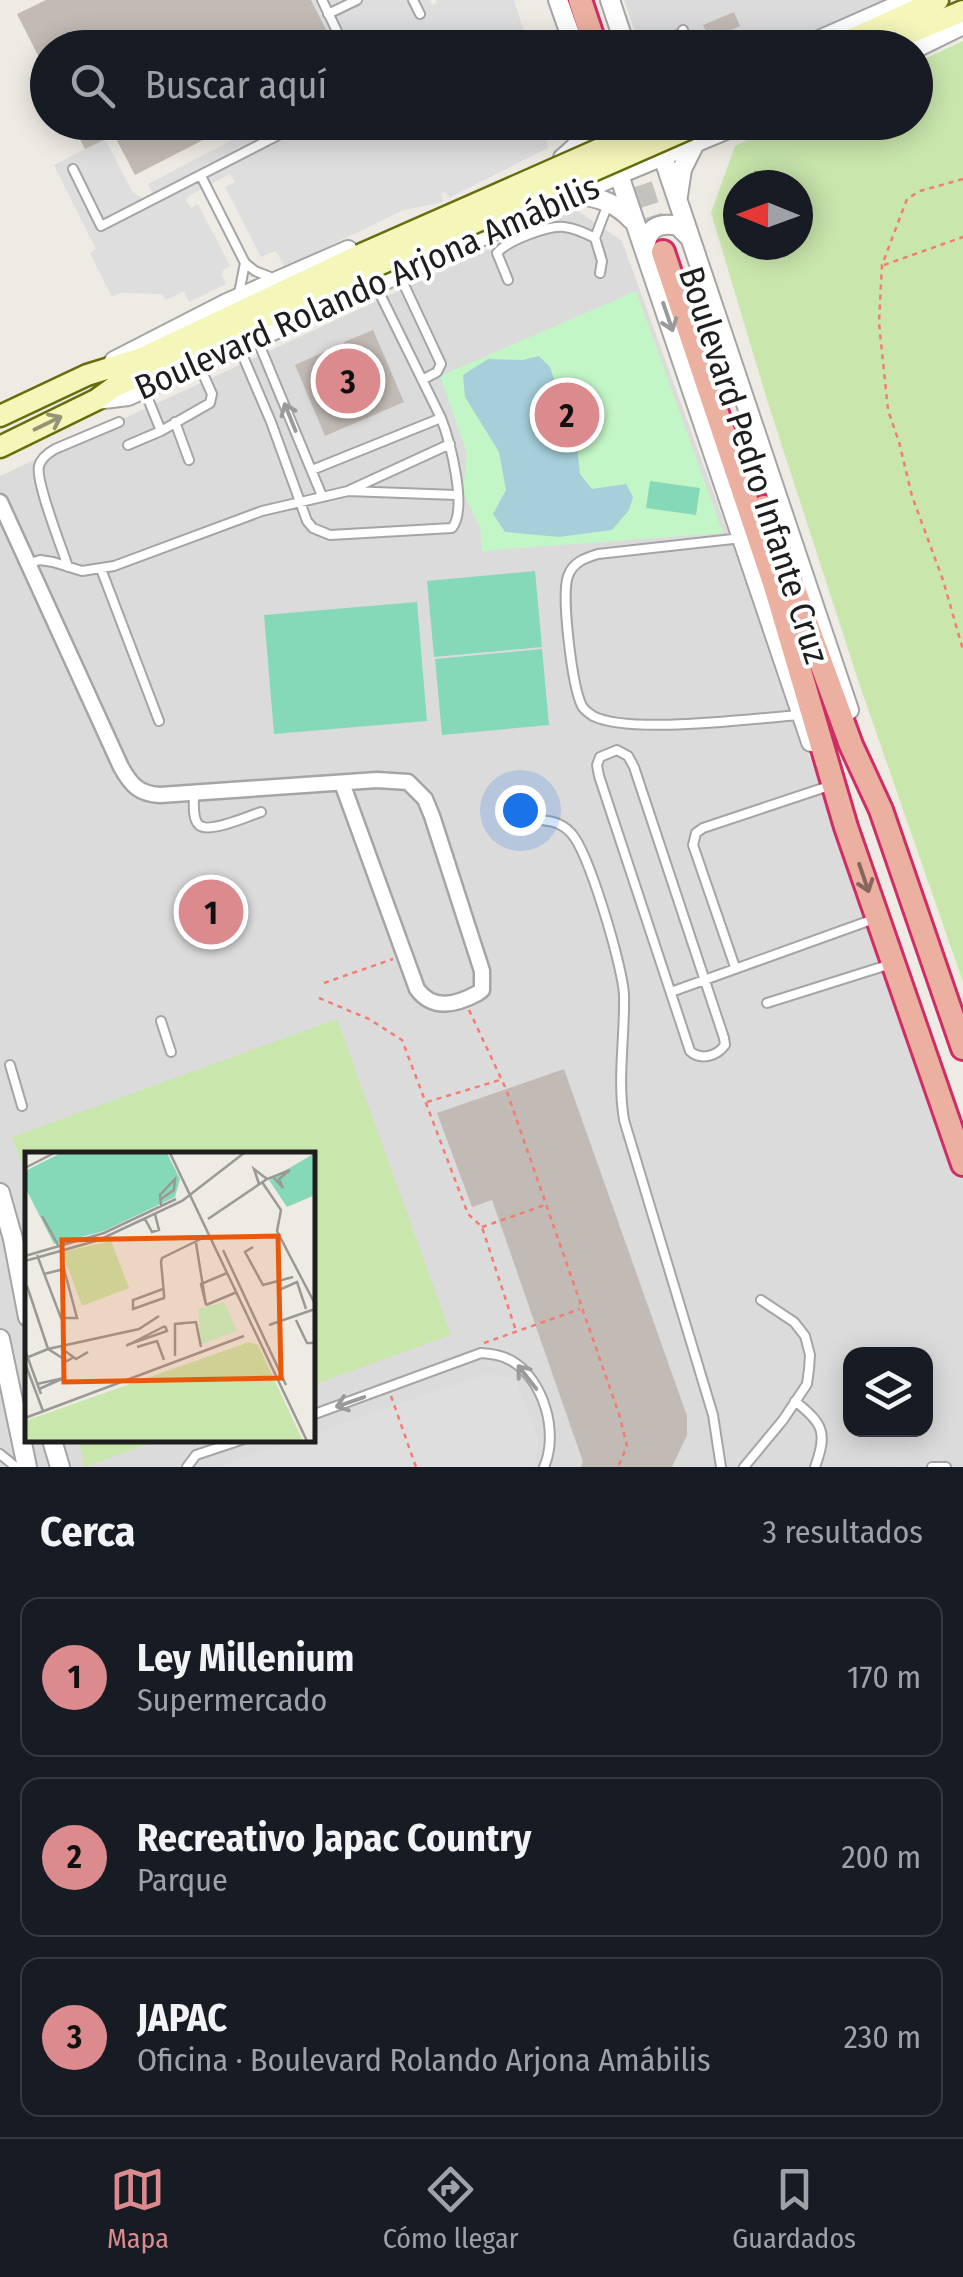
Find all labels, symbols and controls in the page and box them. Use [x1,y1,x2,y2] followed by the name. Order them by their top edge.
[30,30,933,140] search box
[65,58,120,113] icon: search
[145,62,327,108] text: Buscar aquí
[128,165,606,409] street label: Boulevard Rolando Arjona Amábilis
[723,170,813,260] north arrow
[670,261,838,669] street label: Boulevard Pedro Infante Cruz
[660,300,678,332] one-way arrow
[316,344,380,418] pin: 3
[534,378,600,452] pin: 2
[280,402,298,433] one-way arrow
[32,413,62,432] one-way arrow
[495,785,546,836] your location
[857,861,875,893] one-way arrow
[178,874,244,950] pin: 1
[25,1152,315,1442] inset map
[843,1347,933,1437] map controls
[843,1347,933,1437] button: layers
[516,1364,538,1391] one-way arrow
[335,1394,367,1412] one-way arrow
[40,1507,135,1557] text: Cerca
[763,1513,923,1551] text: 3 resultados
[137,1635,354,1681] text: Ley Millenium
[68,1658,81,1696] text: 1
[847,1658,921,1696] text: 170 m
[137,1681,327,1719] text: Supermercado
[137,1815,531,1861] text: Recreativo Japac Country
[67,1838,82,1876] text: 2
[841,1838,921,1876] text: 200 m
[137,1861,228,1899] text: Parque
[137,1995,227,2041] text: JAPAC
[67,2018,82,2056] text: 3
[844,2018,921,2056] text: 230 m
[137,2041,711,2079] text: Oficina · Boulevard Rolando Arjona Amábilis
[107,2162,169,2255] tab: Mapa
[383,2162,518,2255] tab: Cómo llegar
[732,2162,856,2255] tab: Guardados

